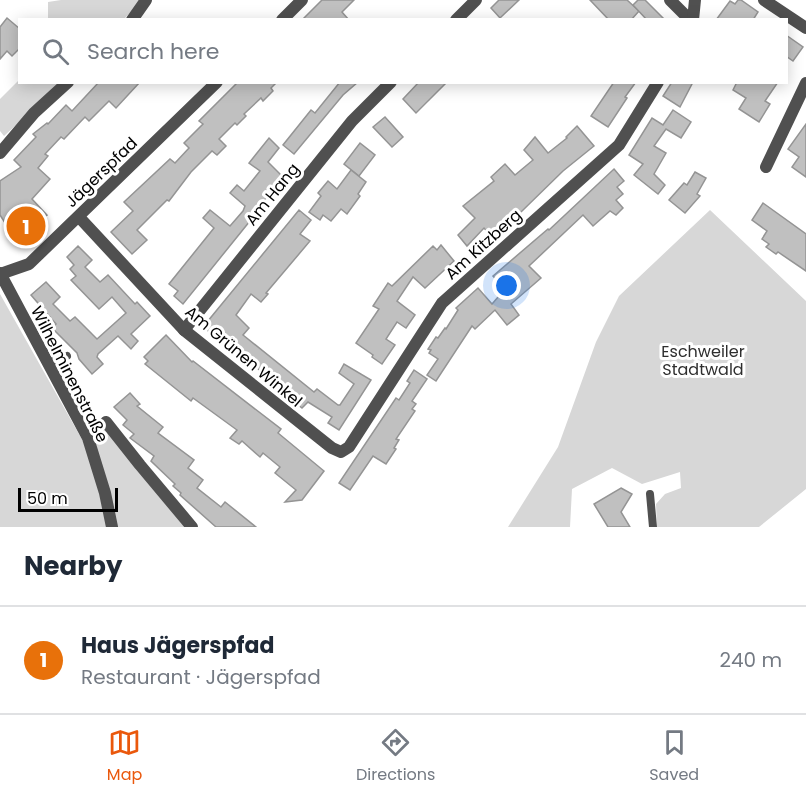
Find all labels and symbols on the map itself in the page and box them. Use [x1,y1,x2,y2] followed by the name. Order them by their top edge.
[60,132,142,213] street label: Jägerspfad
[240,158,305,230] street label: Am Hang
[6,204,46,248] pin: 1
[440,204,527,285] street label: Am Kitzberg
[492,271,521,300] your location
[180,300,307,412] street label: Am Grünen Winkel
[25,302,114,446] street label: Wilhelminenstraße
[661,340,745,381] park label: Eschweiler Stadtwald
[18,485,118,513] scale bar

